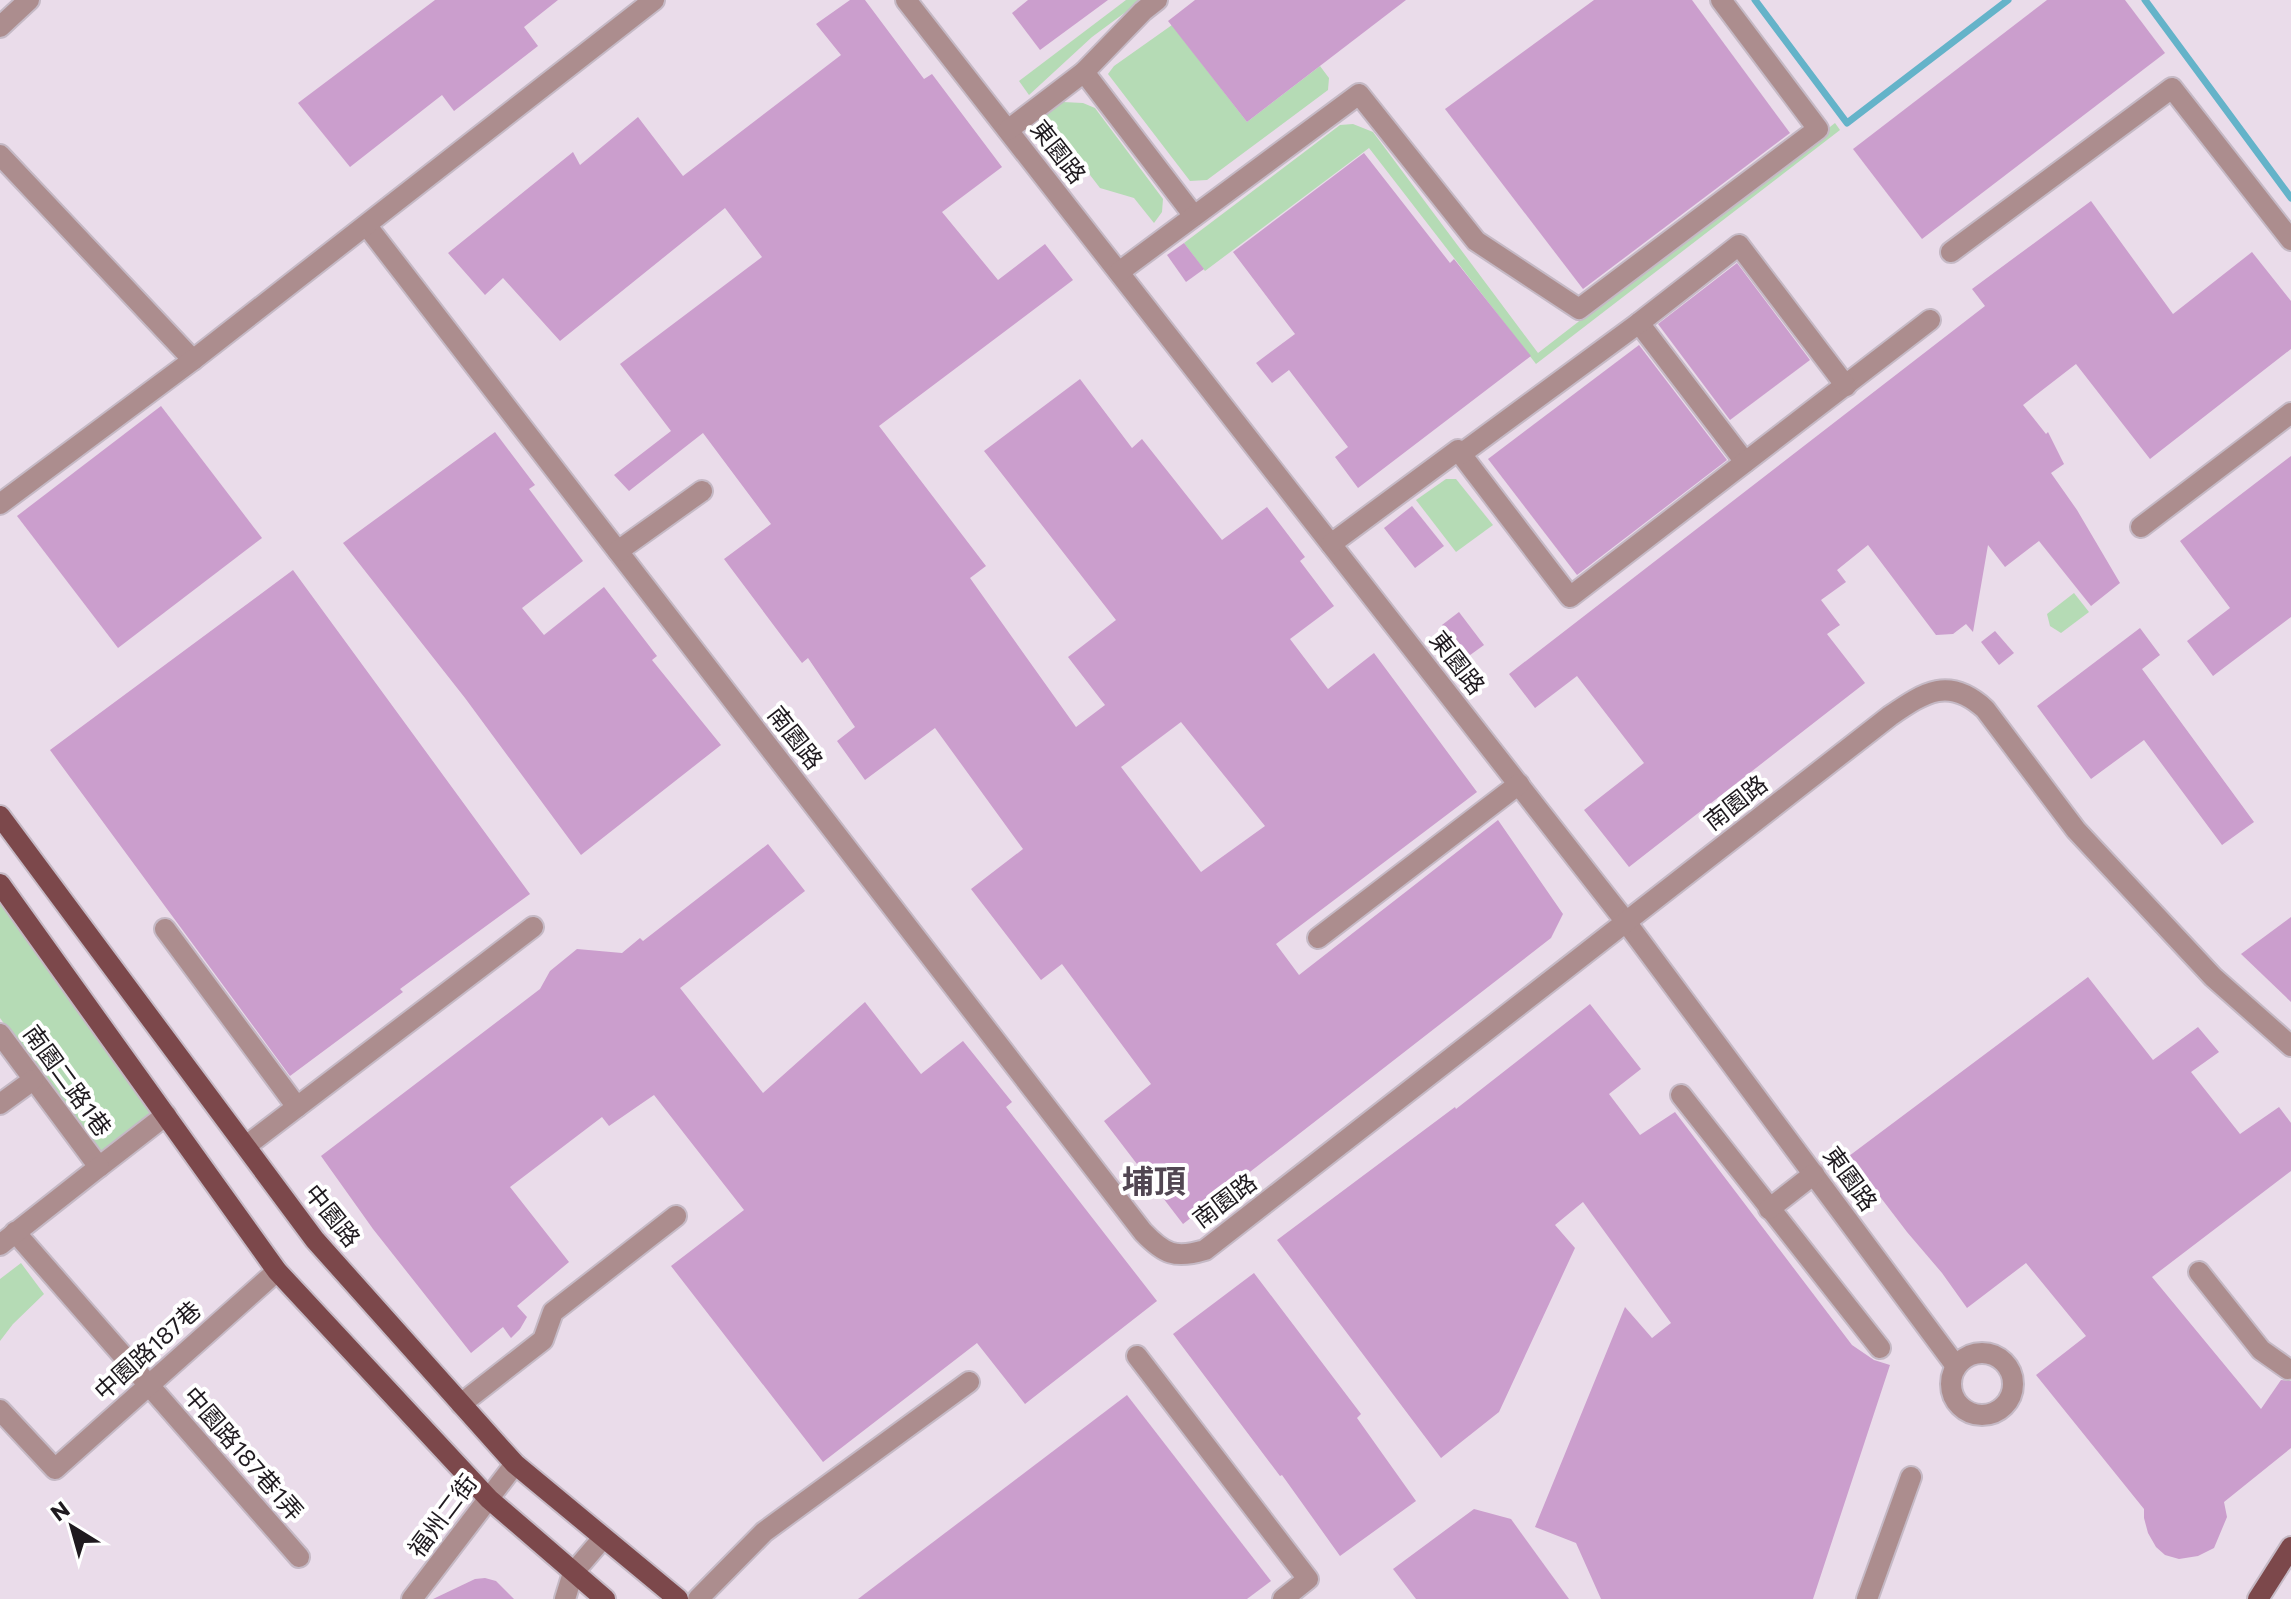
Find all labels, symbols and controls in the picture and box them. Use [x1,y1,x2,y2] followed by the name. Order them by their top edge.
[1026,114,1093,188] street label: 東園路
[1425,625,1492,699] street label: 東園路
[763,700,830,774] street label: 南園路
[1698,768,1772,835] street label: 南園路
[18,1019,118,1141] street label: 南園二路1巷
[1818,1140,1884,1216] street label: 東園路
[1122,1160,1186,1200] district label: 埔頂
[1187,1167,1262,1233] street label: 南園路
[299,1178,367,1252] street label: 中園路
[88,1294,206,1405] street label: 中園路187巷
[178,1380,310,1526] street label: 中園路187巷1弄
[401,1468,482,1562] street label: 福州二街
[32,1487,112,1567] north arrow
[45,1495,74,1526] text: N

